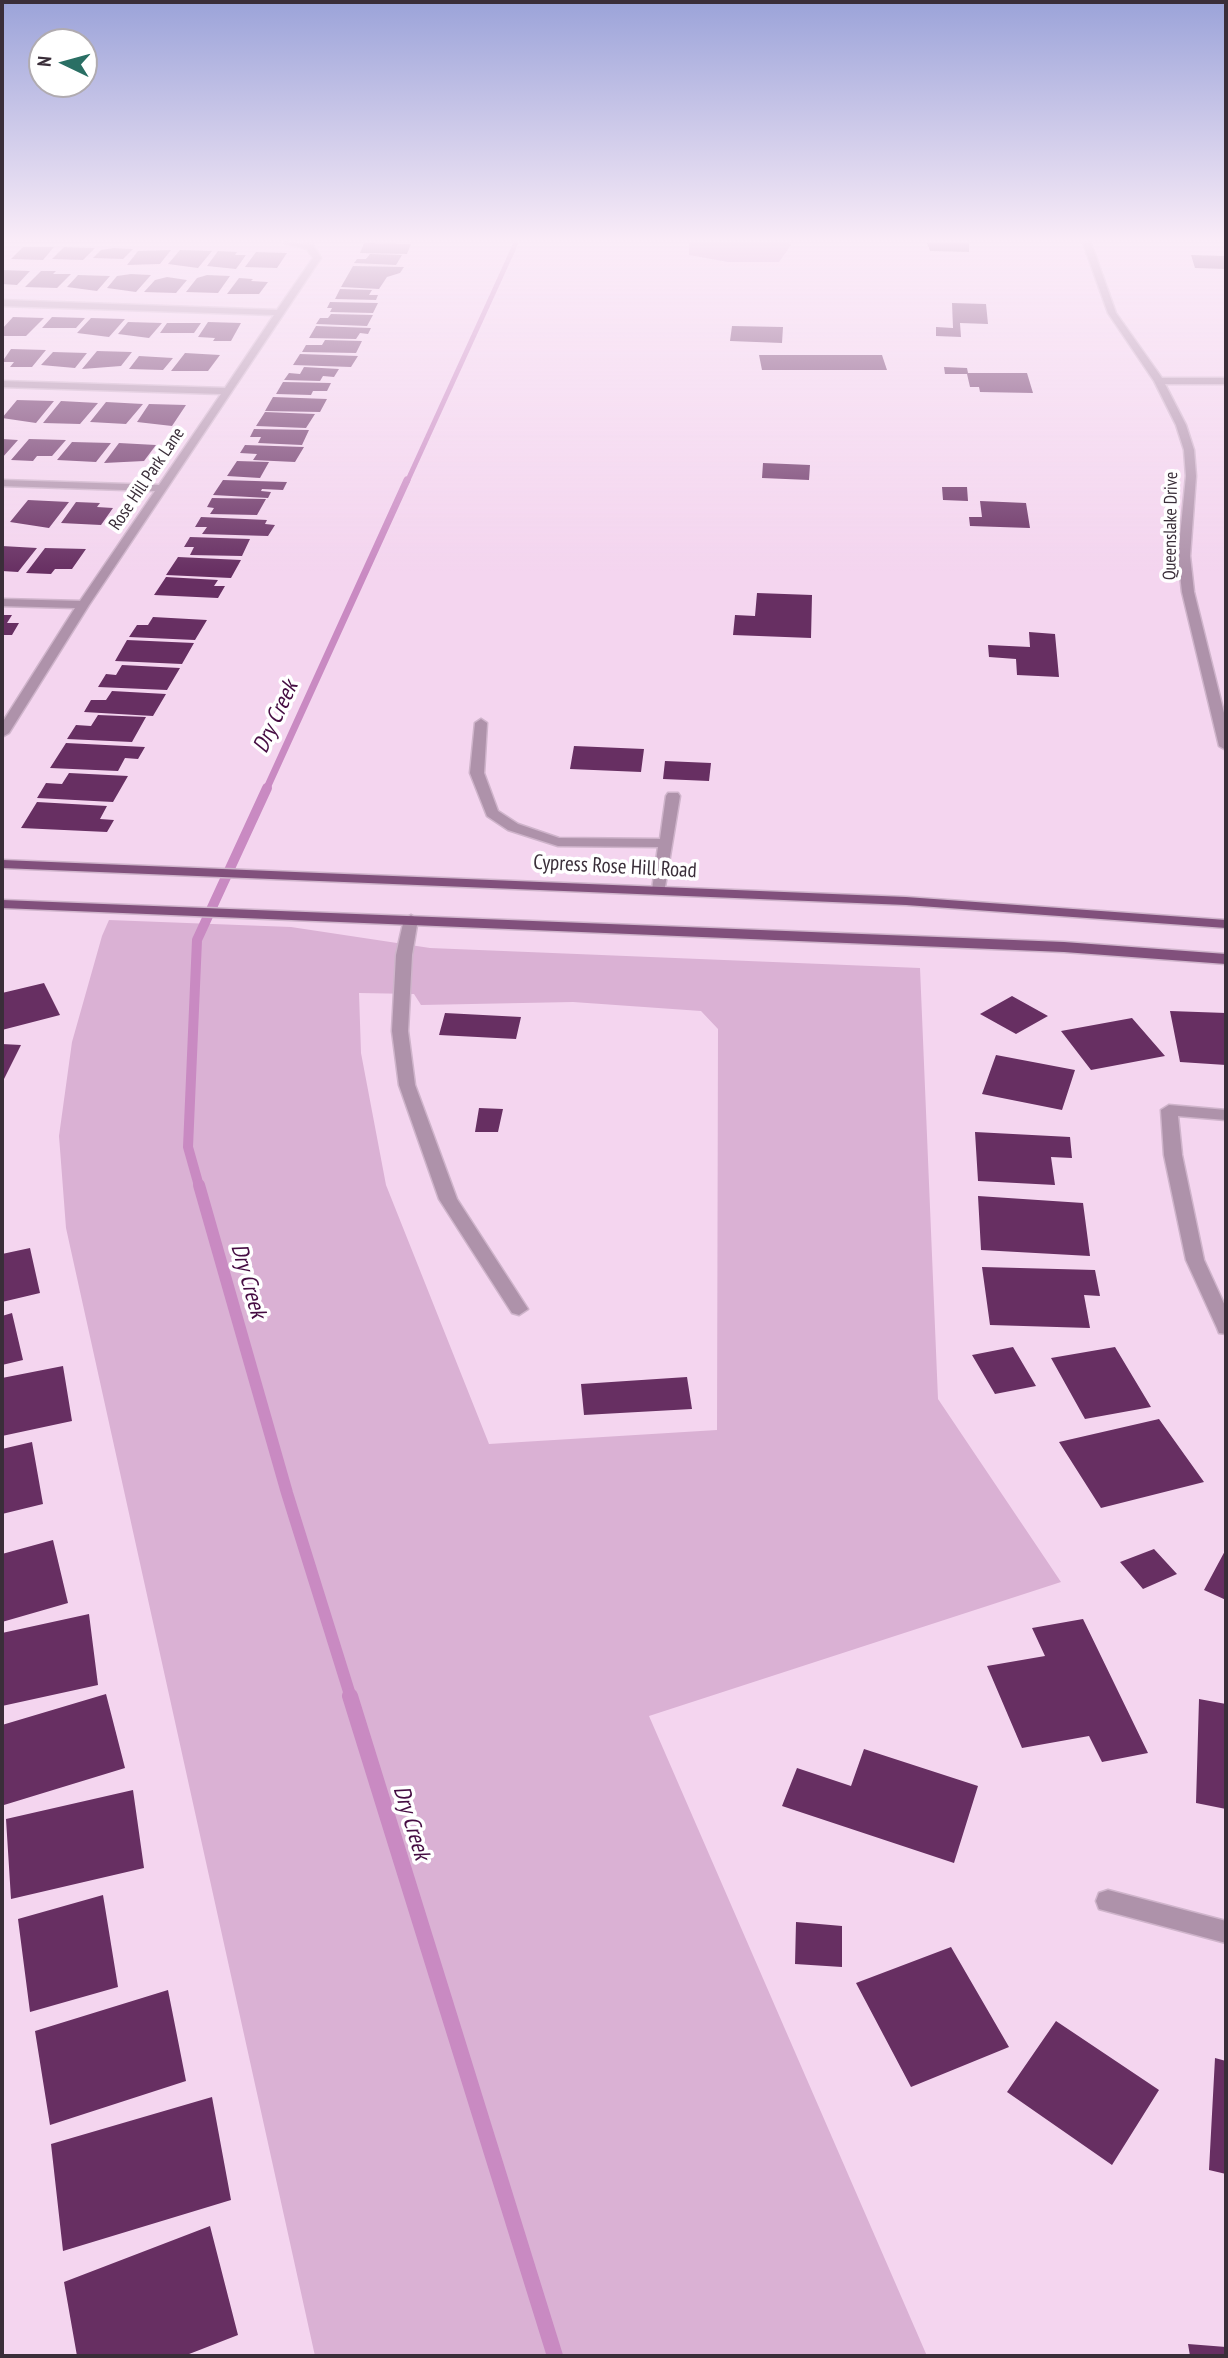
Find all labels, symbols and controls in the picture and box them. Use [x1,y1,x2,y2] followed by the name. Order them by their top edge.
[28,28,98,98] north arrow
[32,55,56,68] text: N
[105,424,189,534] street label: Rose Hill Park Lane
[1159,472,1183,580] street label: Queenslake Drive
[247,677,305,757] water label: Dry Creek
[533,850,697,884] street label: Cypress Rose Hill Road
[224,1241,272,1321] water label: Dry Creek
[387,1783,435,1863] water label: Dry Creek

